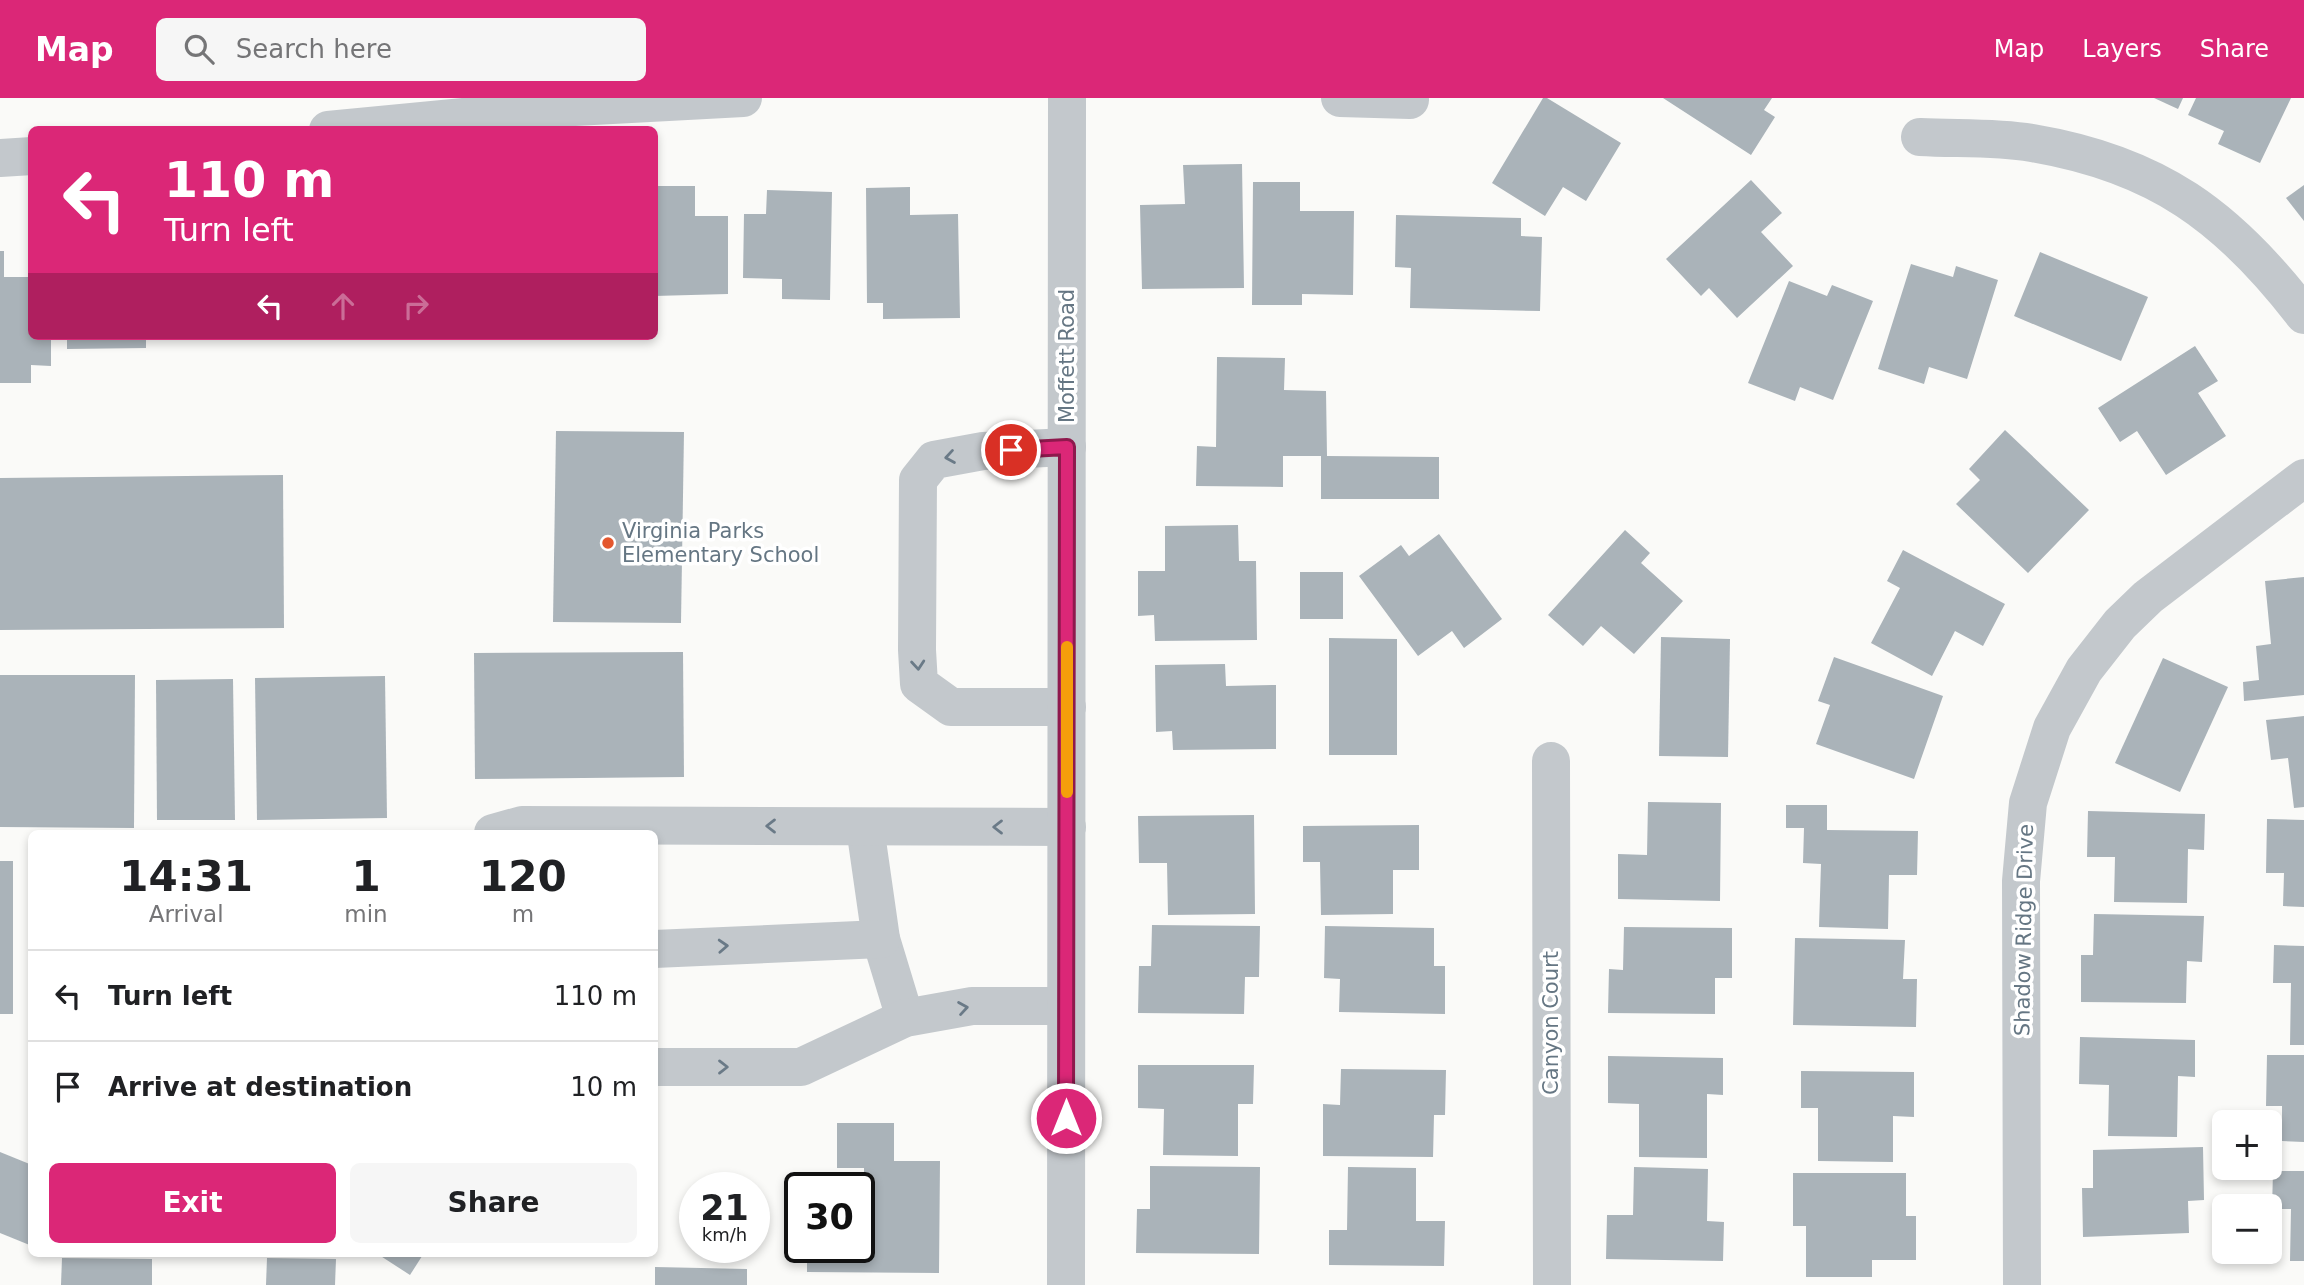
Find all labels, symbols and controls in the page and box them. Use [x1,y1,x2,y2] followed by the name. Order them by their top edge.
[156,18,646,81] search box
[35,30,114,69] text: Map
[180,30,218,68] icon: search
[236,34,392,64] text: Search here
[1994,35,2044,63] text: Map
[2082,35,2162,63] text: Layers
[2200,35,2269,63] text: Share
[164,152,334,209] text: 110 m
[49,154,140,245] icon: left
[164,211,294,249] text: Turn left
[251,287,289,325] icon: left
[324,287,362,325] icon: ahead
[397,287,435,325] icon: right
[1055,289,1079,423] street label: Moffett Road
[981,420,1041,480] pin
[992,431,1030,469] icon: arrive
[944,449,956,464] one-way arrow
[622,519,819,567] place label: Virginia Parks Elementary School
[600,535,616,551] marker: Virginia Parks Elementary School
[910,660,925,671] one-way arrow
[765,818,776,834] one-way arrow
[993,819,1003,835] one-way arrow
[2010,824,2038,1036] street label: Shadow Ridge Drive
[119,852,253,901] text: 14:31
[351,852,381,901] text: 1
[479,852,567,901] text: 120
[149,901,224,927] text: Arrival
[344,901,388,927] text: min
[512,901,534,927] text: m
[717,939,728,954] one-way arrow
[1539,951,1563,1095] street label: Canyon Court
[49,977,87,1015] icon: left
[108,981,232,1011] text: Turn left
[554,981,637,1011] text: 110 m
[957,1001,969,1016] one-way arrow
[718,1059,728,1075] one-way arrow
[49,1068,87,1106] icon: arrive
[108,1072,412,1102] text: Arrive at destination
[570,1072,637,1102] text: 10 m
[1029,1081,1103,1155] position arrow
[2212,1110,2282,1264] map controls
[2212,1110,2282,1180] button: +
[49,1163,336,1243] button: Exit
[350,1163,637,1243] button: Share
[784,1172,875,1263] speed limit sign: 30
[700,1188,749,1228] text: 21
[2212,1194,2282,1264] button: −
[702,1224,747,1245] text: km/h

